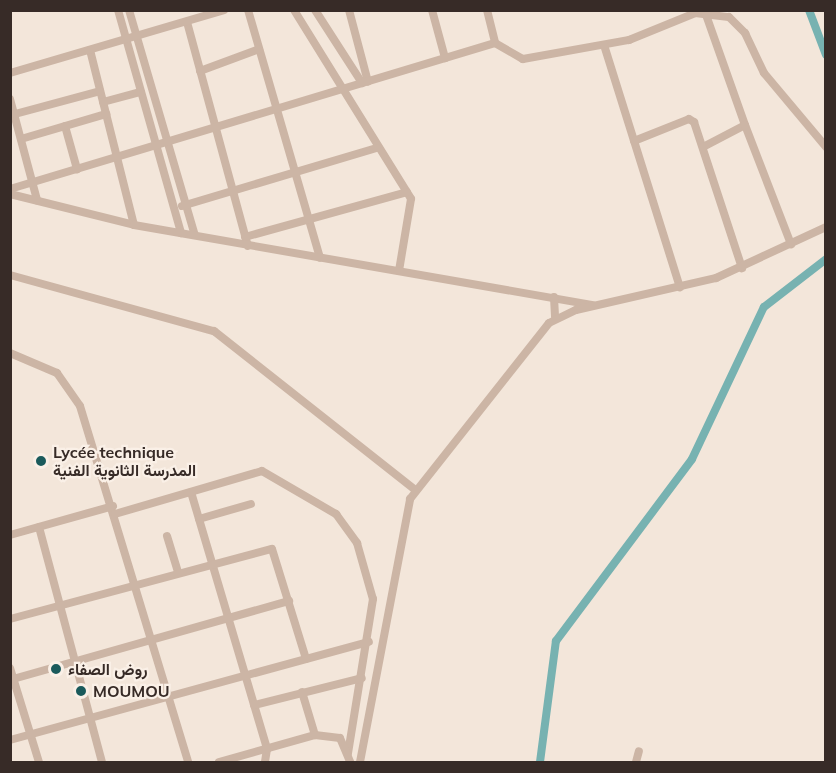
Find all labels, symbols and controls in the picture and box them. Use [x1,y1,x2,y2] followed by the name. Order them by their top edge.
[53,442,196,480] place label: Lycée technique المدرسة الثانوية الفنية
[34,454,48,468] marker: Lycée technique المدرسة الثانوية الفنية
[68,659,148,679] place label: روض الصفاء
[49,662,63,676] marker: روض الصفاء
[93,681,170,701] place label: MOUMOU
[74,684,88,698] marker: MOUMOU

